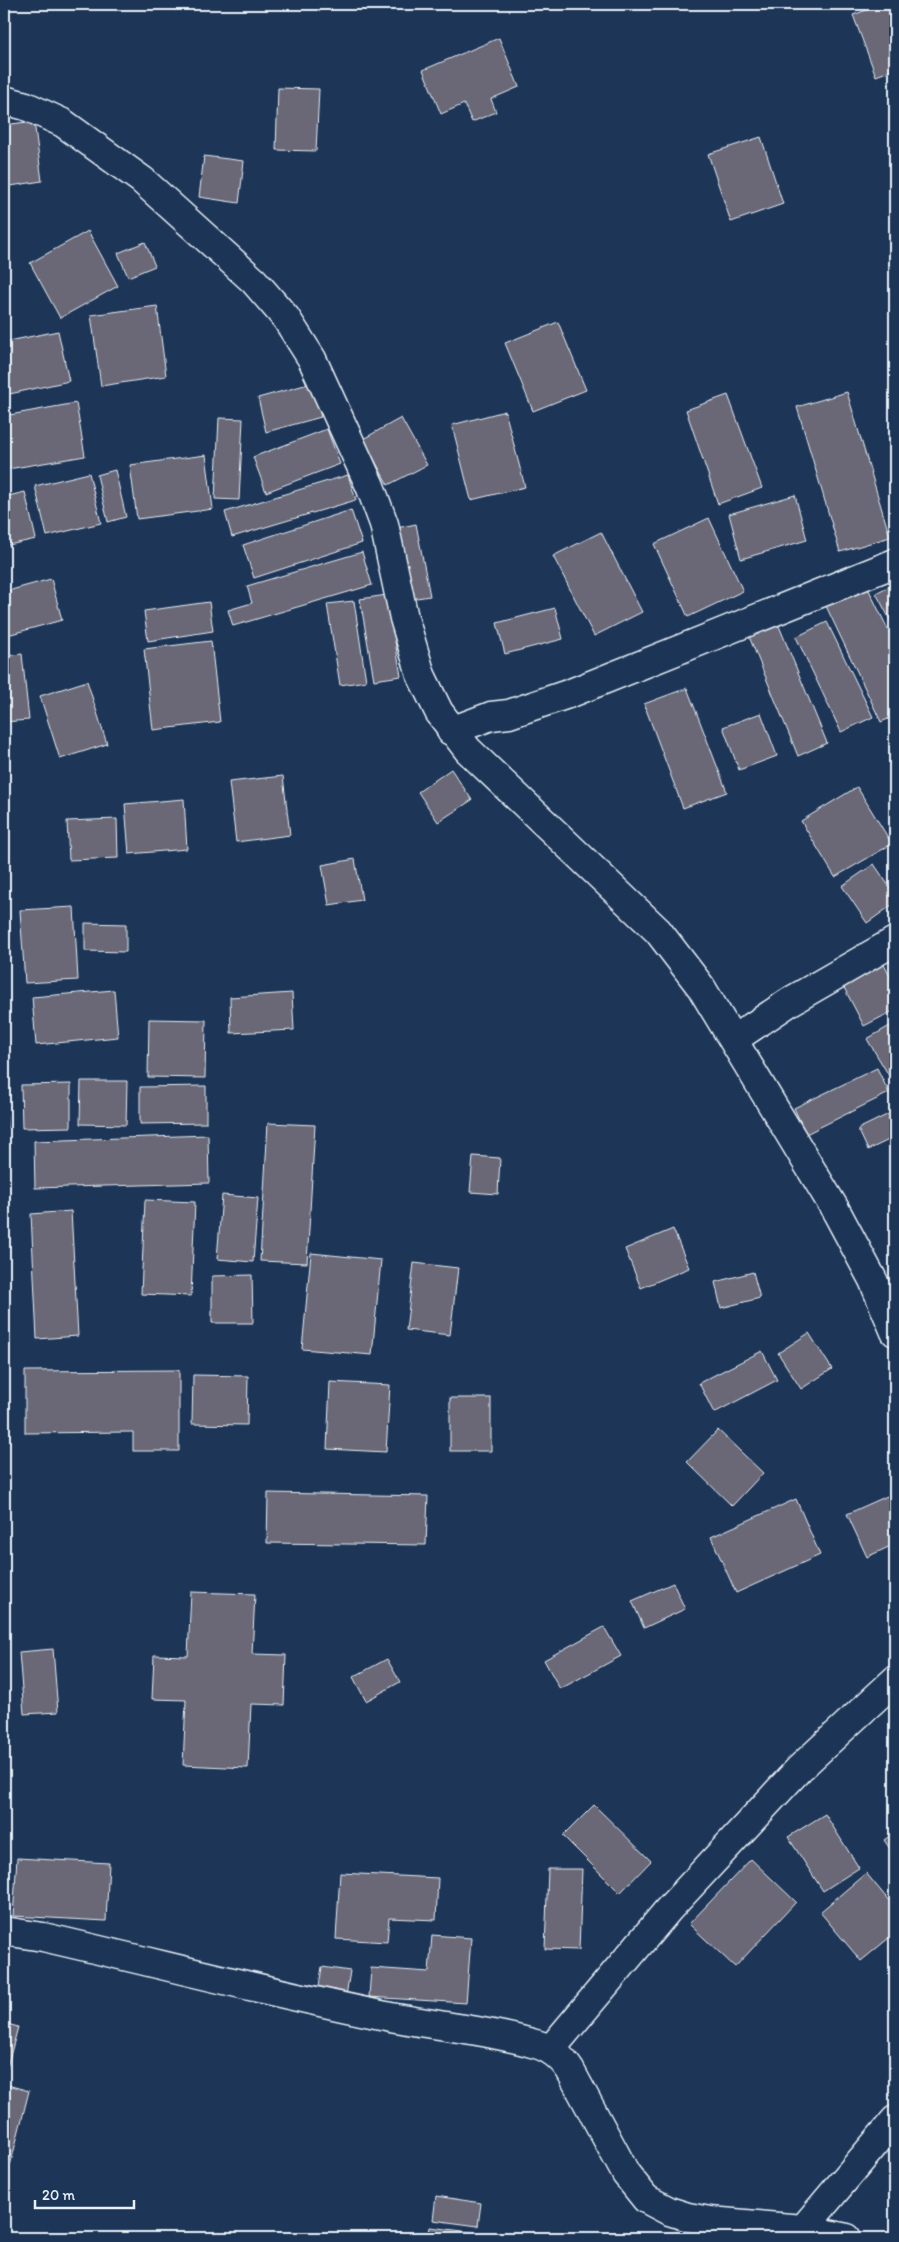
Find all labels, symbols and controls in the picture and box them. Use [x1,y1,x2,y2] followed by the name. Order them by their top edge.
[35,2177,134,2209] scale bar
[42,2186,76,2204] text: 20 m

